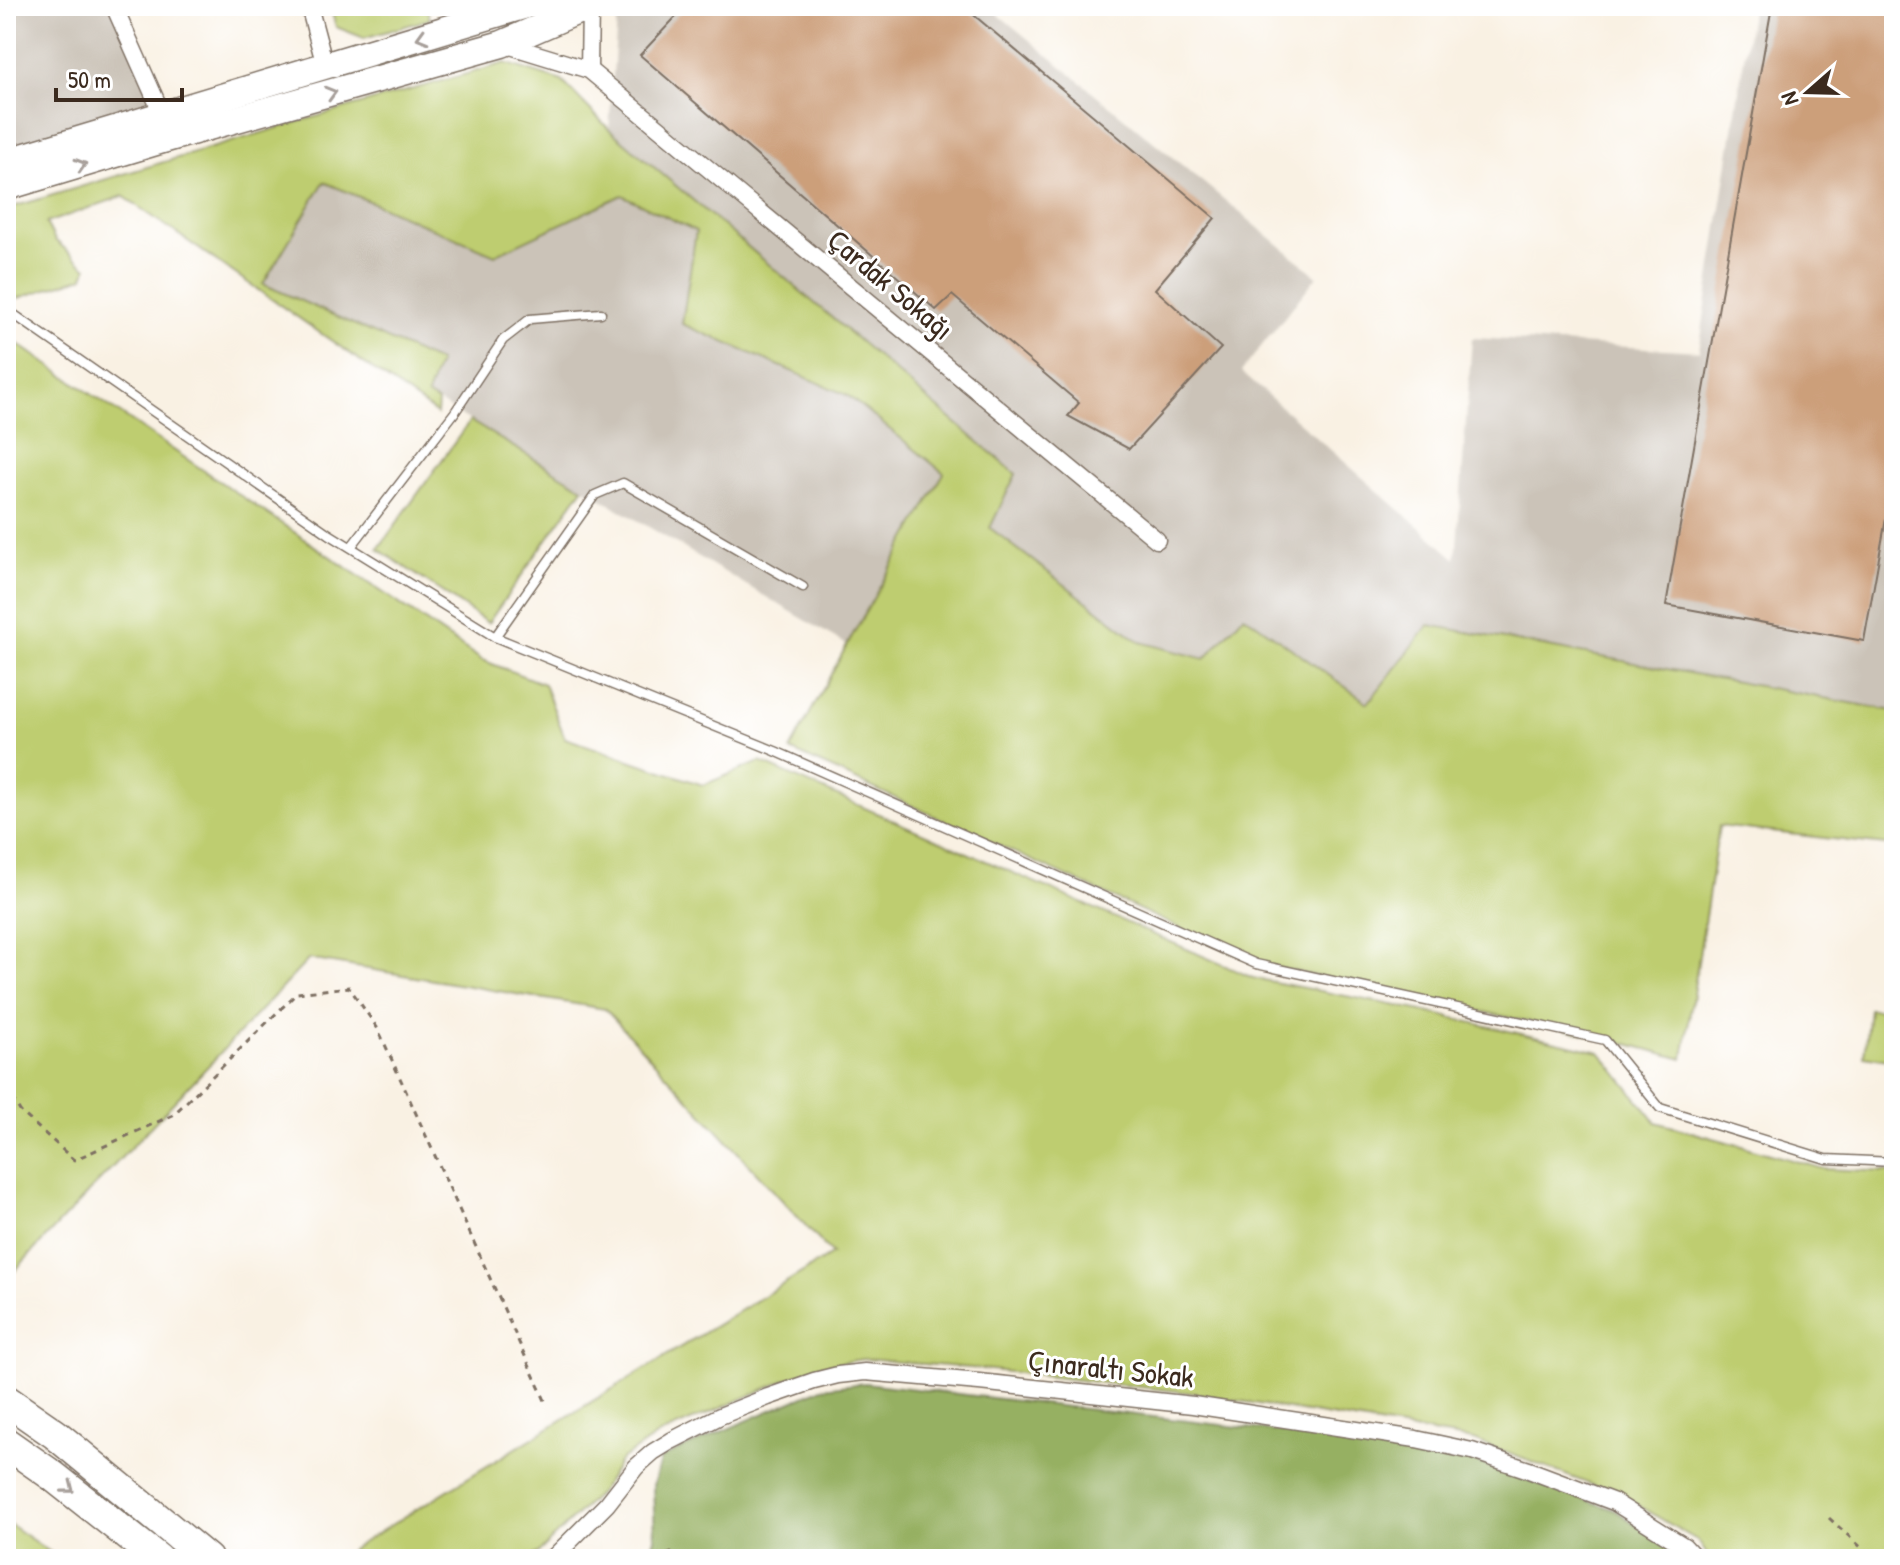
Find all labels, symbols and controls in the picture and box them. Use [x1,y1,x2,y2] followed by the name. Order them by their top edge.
[416,28,430,44] one-way arrow
[56,52,182,102] scale bar
[1768,52,1848,132] north arrow
[68,63,111,95] text: 50 m
[323,86,337,102] one-way arrow
[1773,88,1805,109] text: N
[73,158,87,174] one-way arrow
[820,220,962,348] street label: Çardak Sokağı
[1026,1339,1196,1397] street label: Çınaraltı Sokak
[60,1479,75,1493] one-way arrow

